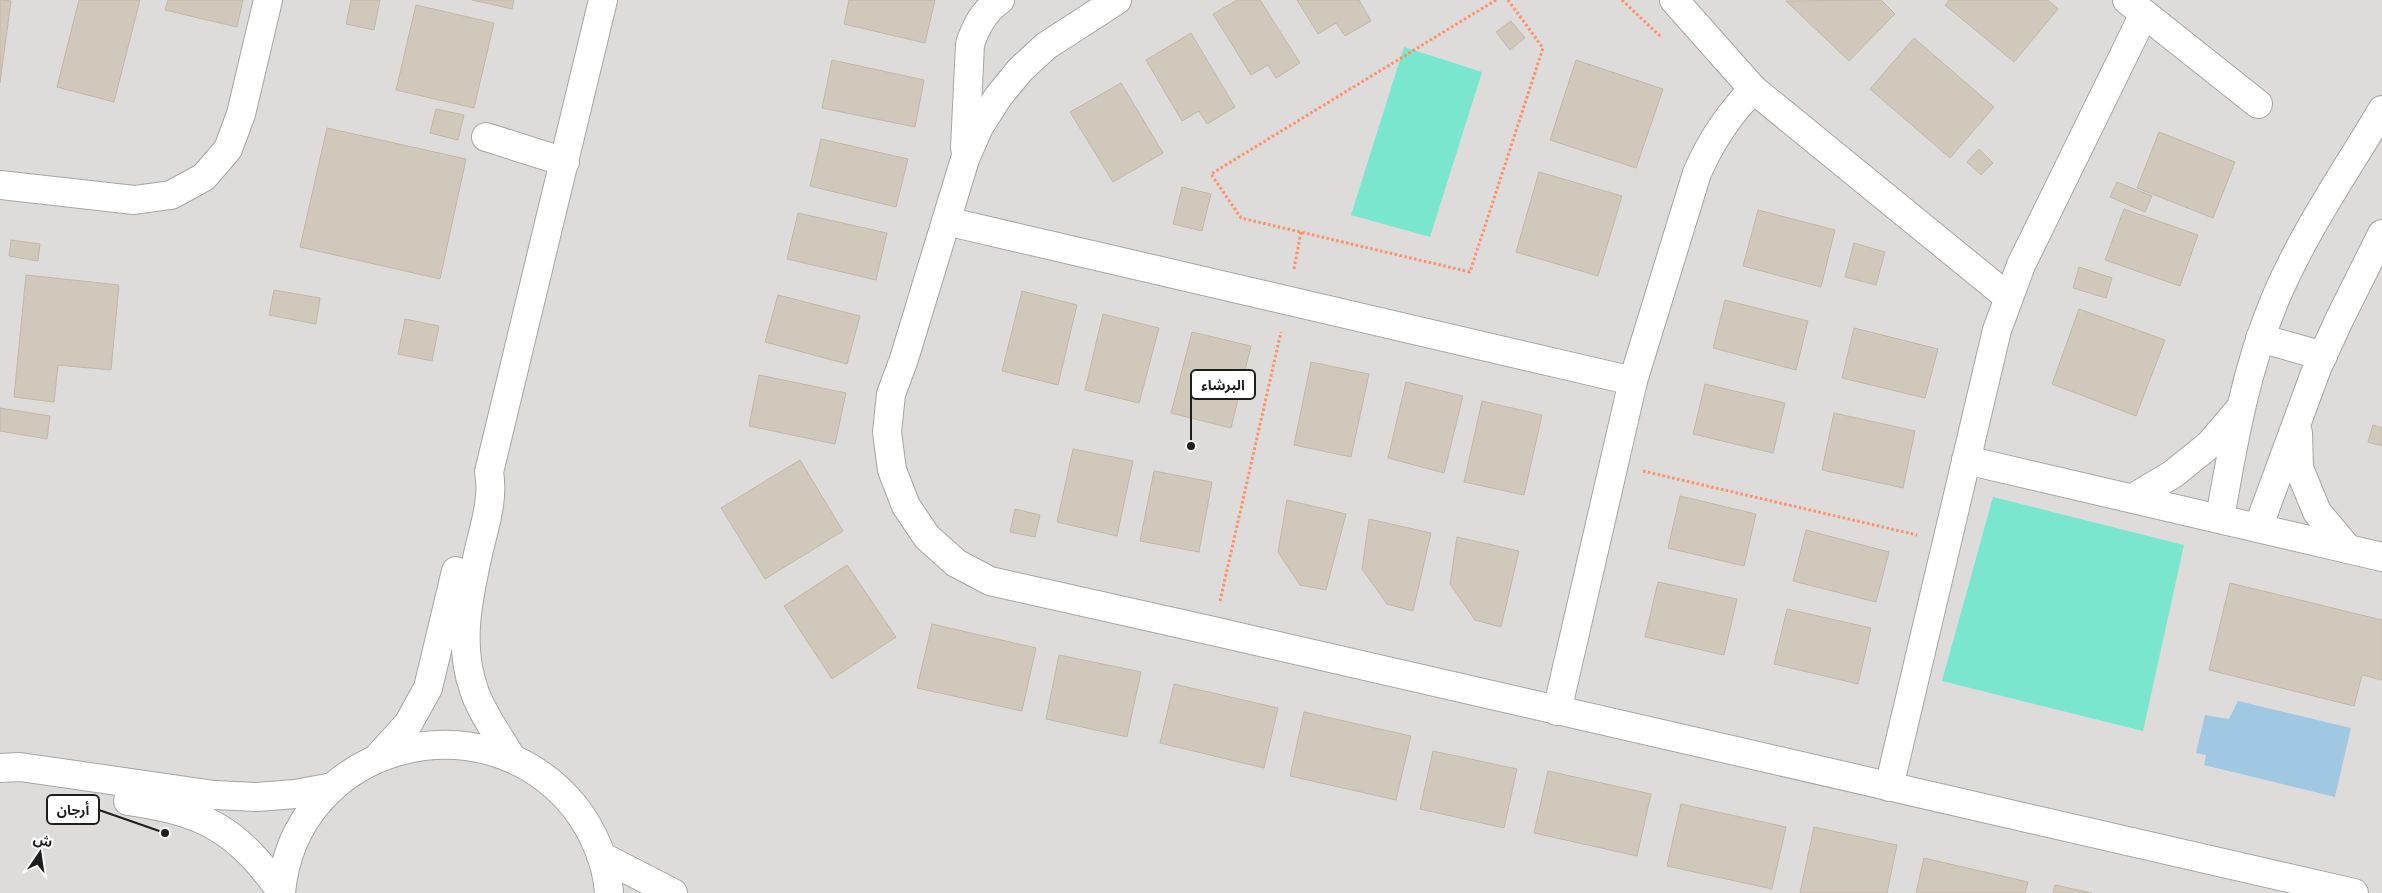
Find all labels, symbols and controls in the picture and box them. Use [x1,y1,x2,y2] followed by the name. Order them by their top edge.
[1191,370,1255,399] callout: البرشاء
[1201,376,1245,394] text: البرشاء
[47,795,99,824] callout: أرجان
[57,801,90,819] text: أرجان
[15,828,65,878] north arrow
[32,829,54,851] text: ش

